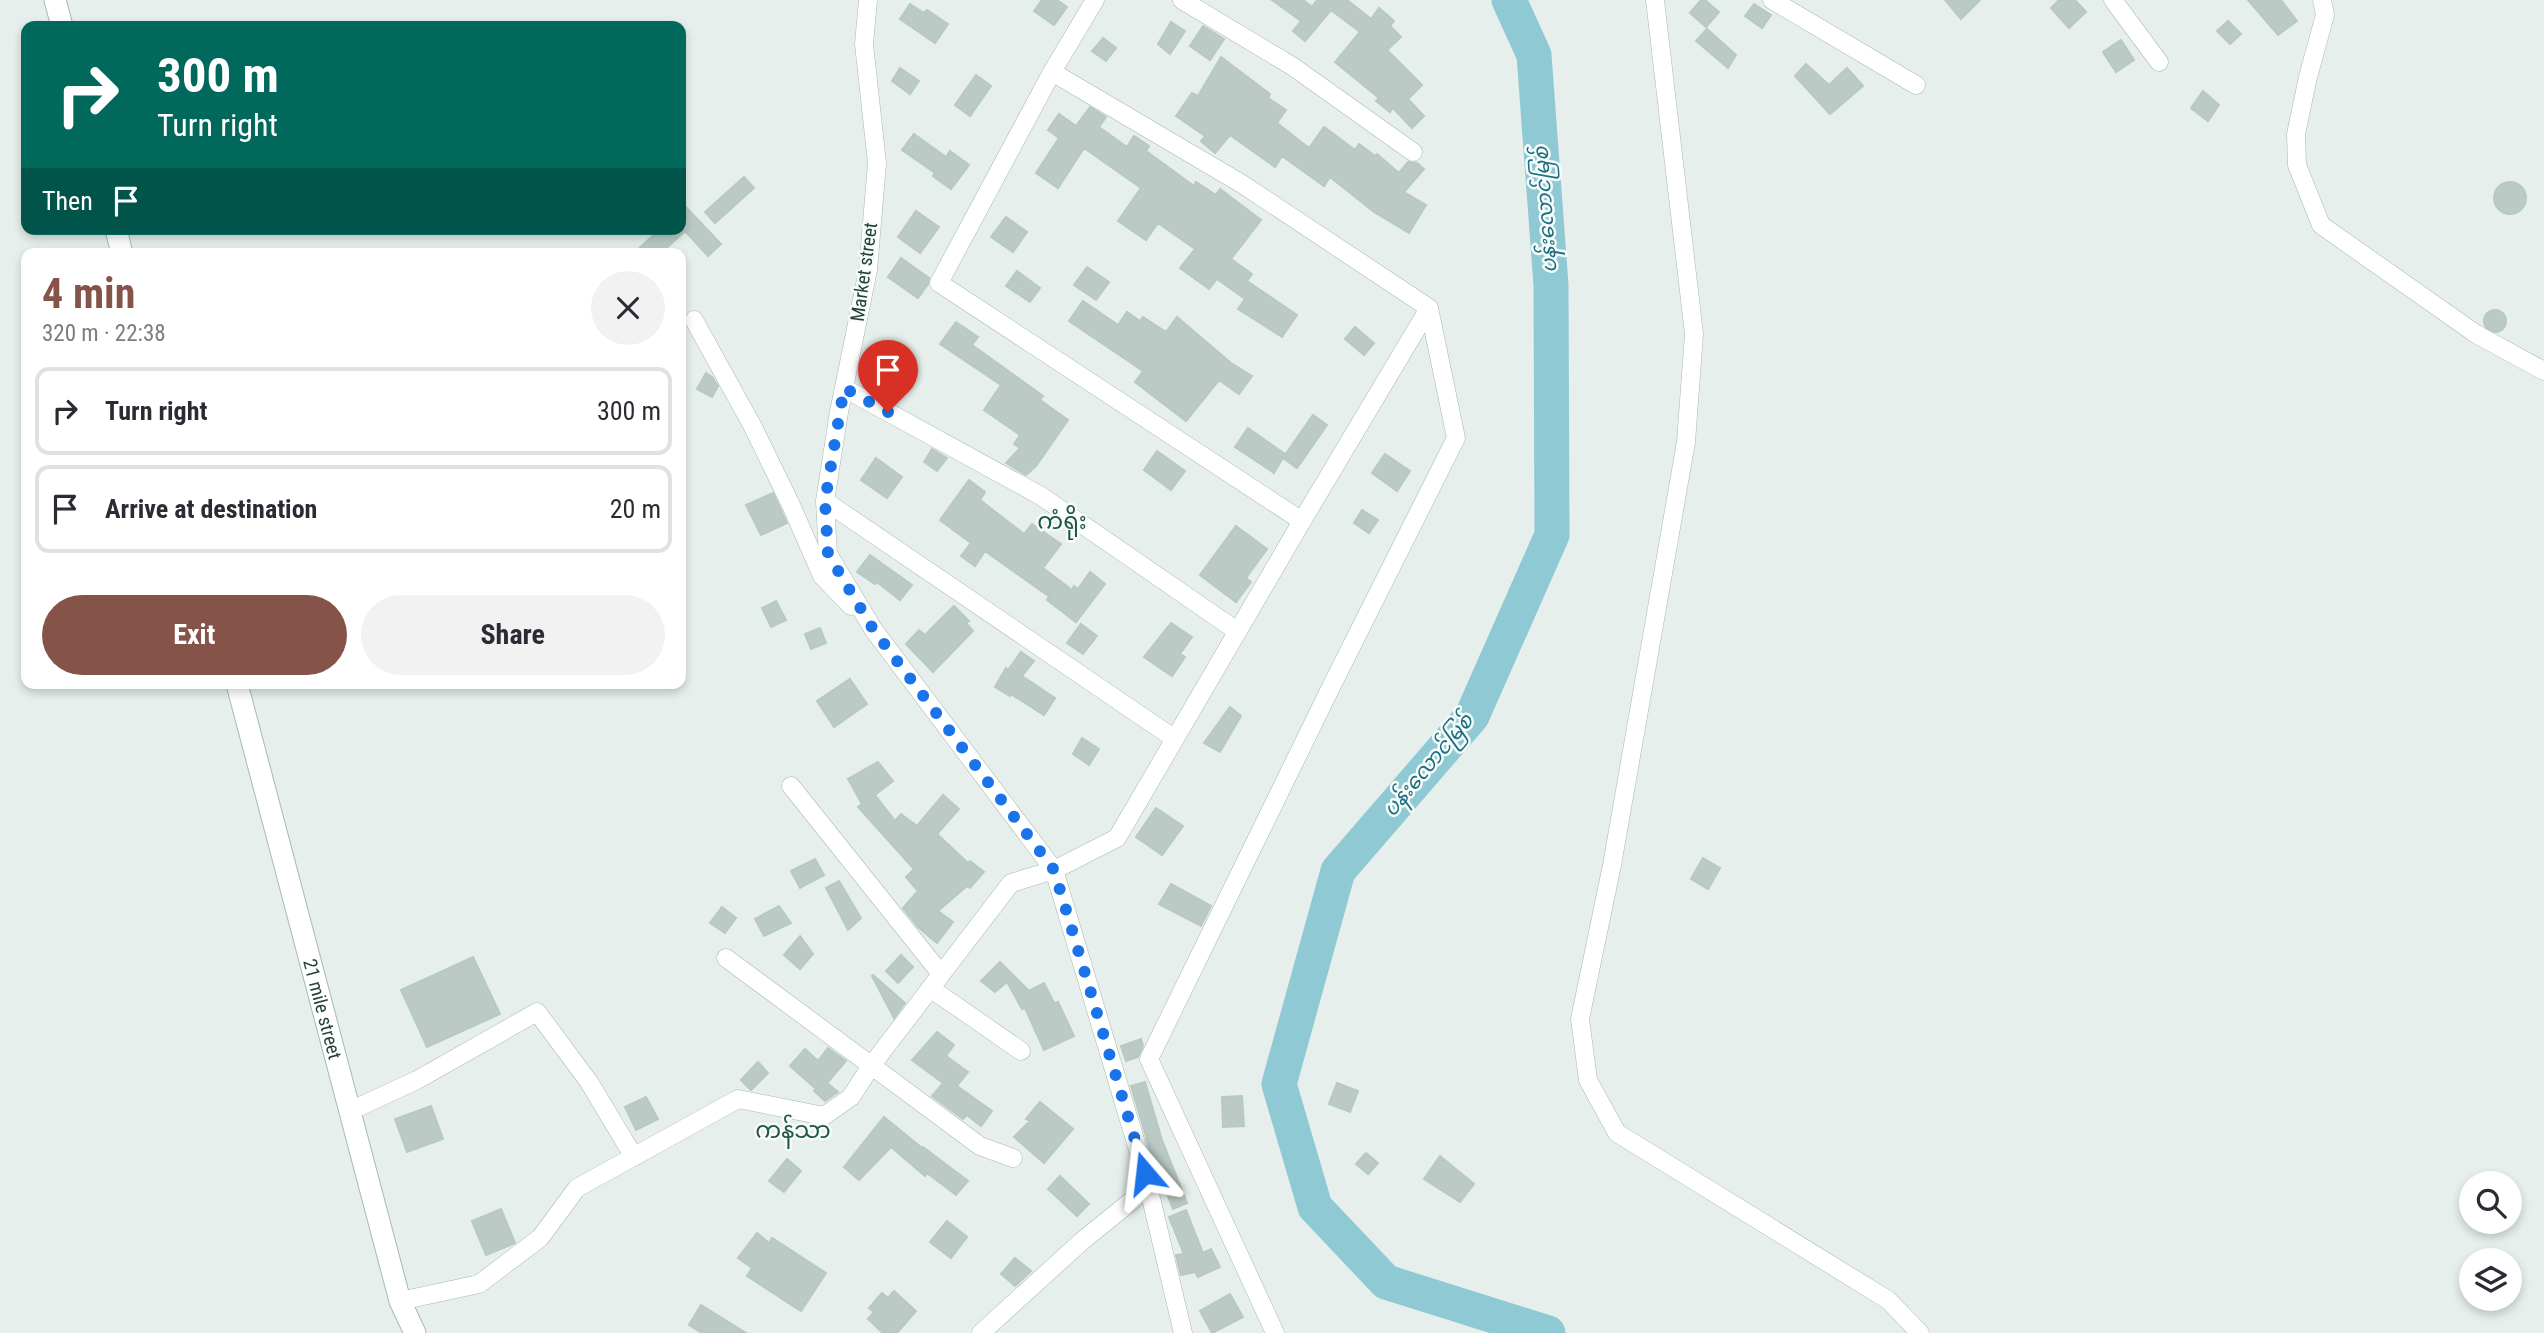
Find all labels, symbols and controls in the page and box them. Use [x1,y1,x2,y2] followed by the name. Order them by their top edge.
[157,47,279,104] text: 300 m
[42,49,133,140] icon: right
[157,106,278,144] text: Turn right
[1526,144,1566,274] water label: ပန်းလောင်မြစ်
[107,182,145,220] icon: arrive
[42,186,93,216] text: Then
[846,221,882,323] street label: Market street
[42,269,135,318] text: 4 min
[591,271,665,345] button: close
[42,320,166,347] text: 320 m · 22:38
[858,340,918,412] pin
[869,351,907,389] icon: arrive
[46,392,84,430] icon: right
[105,396,207,426] text: Turn right
[597,396,661,426] text: 300 m
[46,490,84,528] icon: arrive
[105,494,317,524] text: Arrive at destination
[610,494,661,524] text: 20 m
[1037,505,1087,540] district label: ကံရိုး
[42,595,347,675] button: Exit
[361,595,665,675] button: Share
[1376,706,1483,824] water label: ပန်းလောင်မြစ်
[299,956,347,1062] street label: 21 mile street
[755,1114,831,1149] district label: ကန်သာ
[1108,1136,1182,1210] position arrow
[2459,1171,2522,1311] map controls
[2459,1171,2522,1234] button: search
[2459,1248,2522,1311] button: layers

